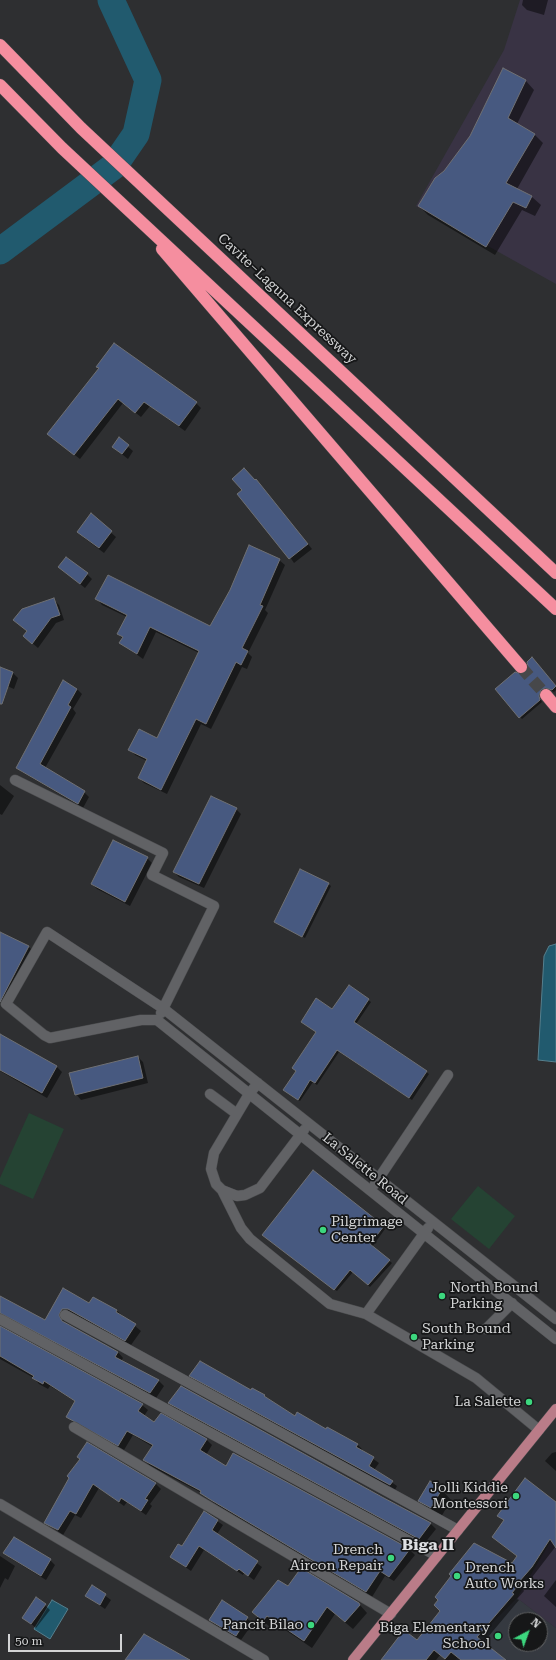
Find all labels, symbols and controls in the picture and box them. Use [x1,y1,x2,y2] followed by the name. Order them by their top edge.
[214,230,360,368] street label: Cavite–Laguna Expressway
[319,1130,411,1208] street label: La Salette Road
[331,1214,403,1246] place label: Pilgrimage Center
[318,1225,328,1235] marker: Pilgrimage Center
[450,1280,538,1312] place label: North Bound Parking
[437,1291,447,1301] marker: North Bound Parking
[422,1321,511,1354] place label: South Bound Parking
[409,1332,419,1342] marker: South Bound Parking
[455,1394,521,1410] place label: La Salette
[524,1397,534,1407] marker: La Salette
[430,1480,508,1512] place label: Jolli Kiddie Montessori
[511,1491,521,1501] marker: Jolli Kiddie Montessori
[402,1535,454,1555] district label: Biga II
[290,1542,383,1574] place label: Drench Aircon Repair
[386,1553,396,1563] marker: Drench Aircon Repair
[465,1560,544,1592] place label: Drench Auto Works
[452,1571,462,1581] marker: Drench Auto Works
[508,1612,548,1652] north arrow
[528,1616,543,1631] text: N
[223,1617,303,1633] place label: Pancit Bilao
[306,1620,316,1630] marker: Pancit Bilao
[380,1620,490,1652] place label: Biga Elementary School
[10,1626,124,1652] scale bar
[493,1631,503,1641] marker: Biga Elementary School
[15,1634,42,1648] text: 50 m

